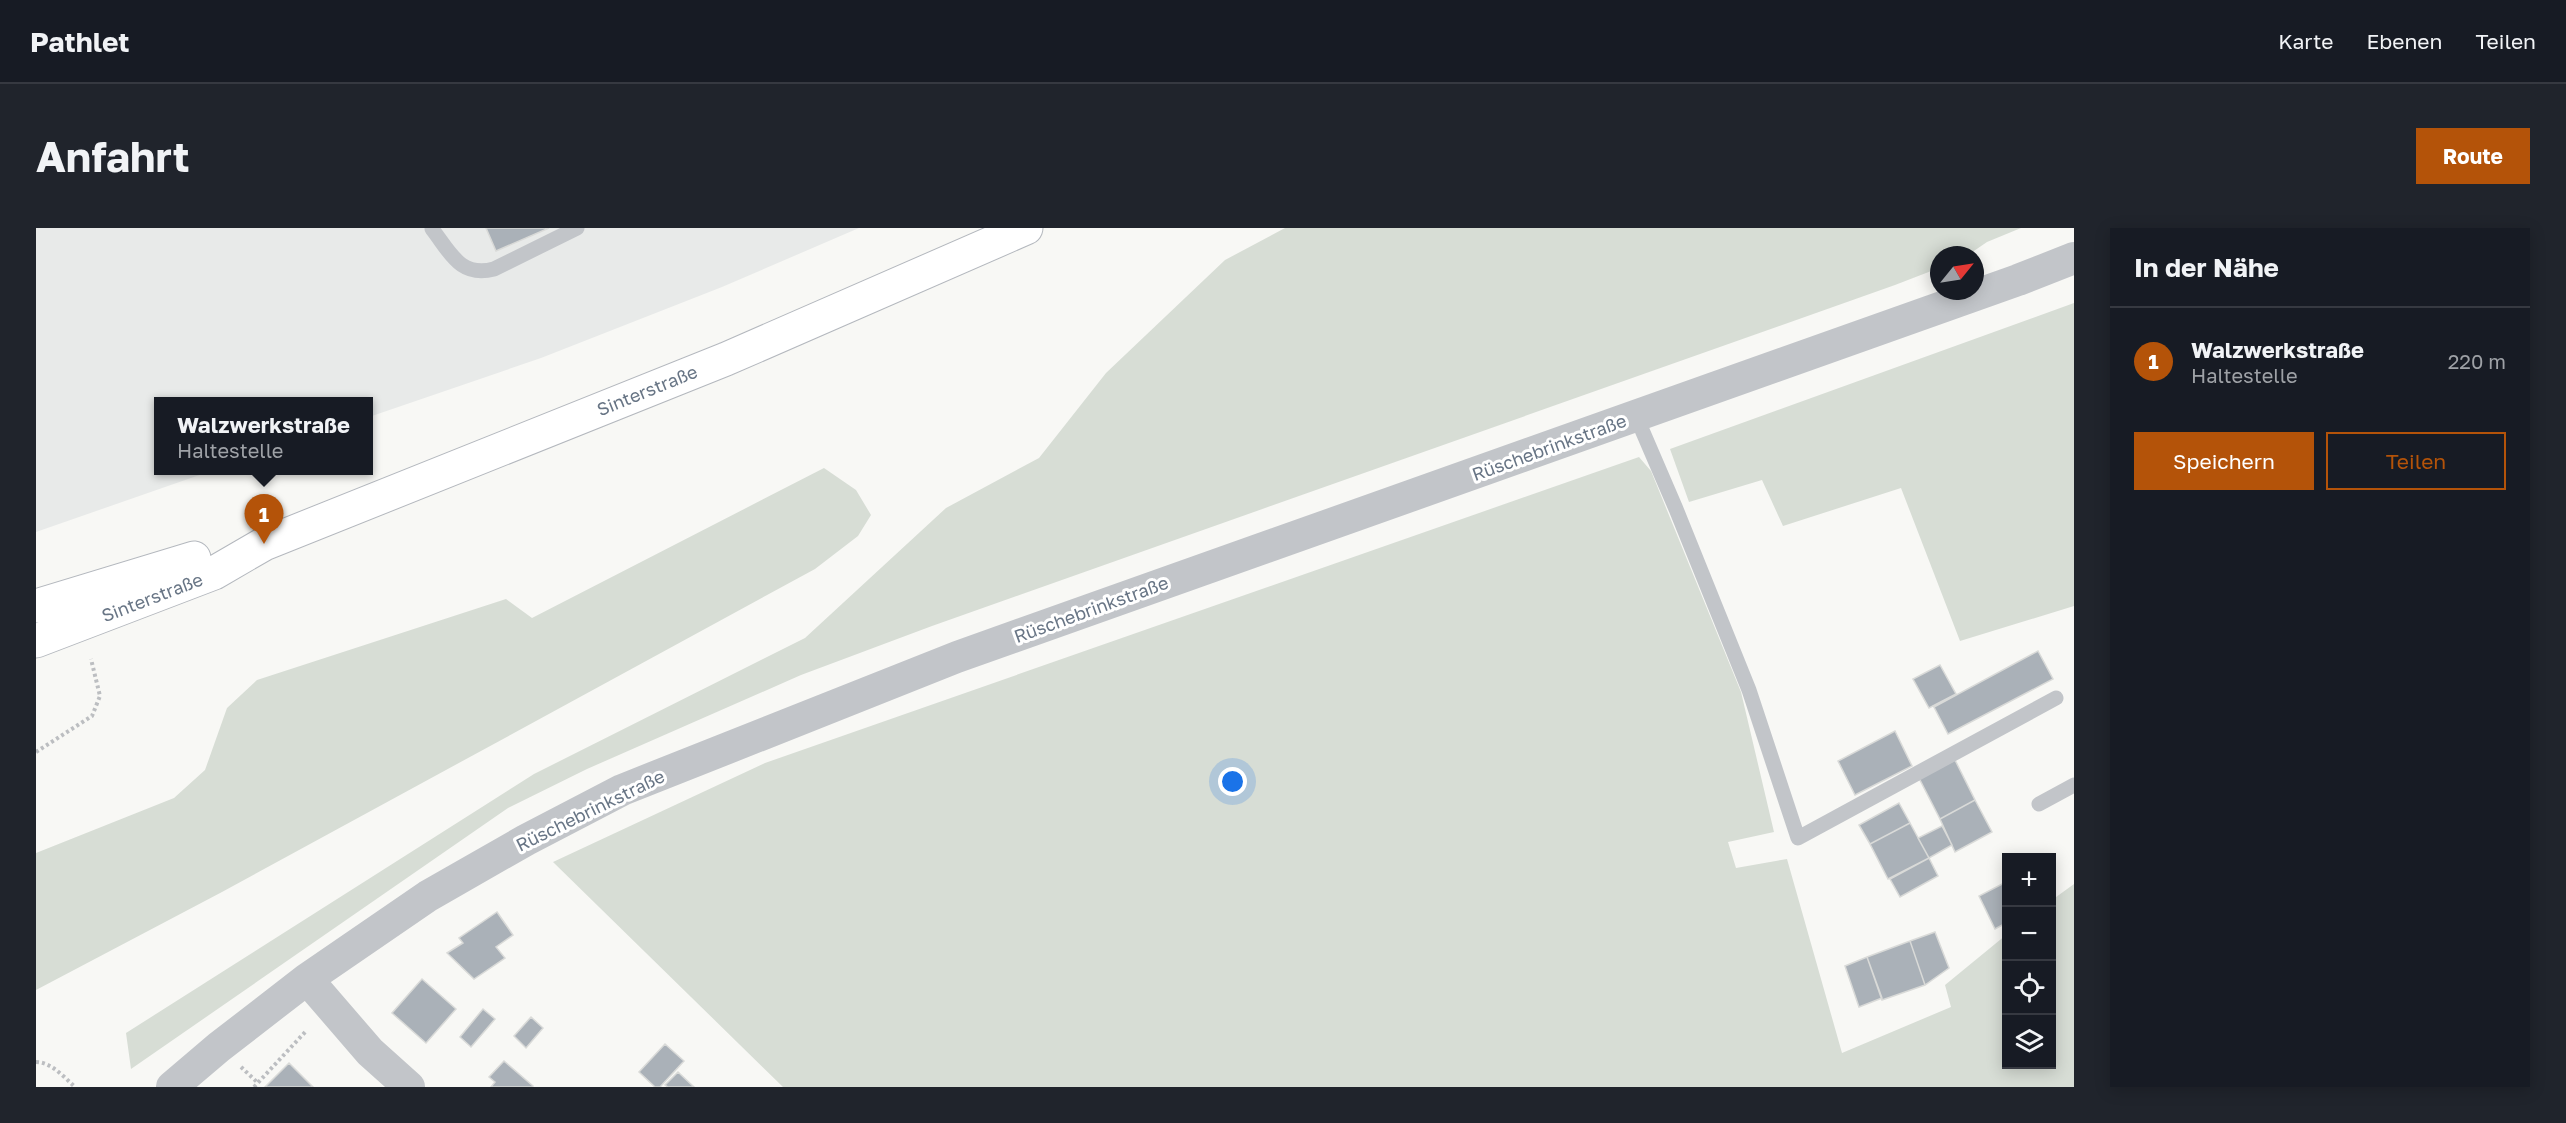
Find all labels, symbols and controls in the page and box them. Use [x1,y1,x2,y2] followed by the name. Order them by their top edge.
[30,25,130,58] text: Pathlet
[2278,28,2334,54] text: Karte
[2367,28,2442,54] text: Ebenen
[2475,28,2536,54] text: Teilen
[2416,128,2530,184] button: Route
[36,131,190,181] text: Anfahrt
[1930,246,1984,300] north arrow
[2134,252,2279,283] text: In der Nähe
[2191,336,2364,363] text: Walzwerkstraße
[2148,349,2159,373] text: 1
[2448,349,2506,373] text: 220 m
[593,360,701,420] street label: Sinterstraße
[2191,363,2298,387] text: Haltestelle
[154,397,373,475] popup
[1469,409,1629,485] street label: Rüschebrinkstraße
[177,411,350,438] text: Walzwerkstraße
[2134,432,2314,490] button: Speichern
[2326,432,2506,490] button: Teilen
[177,438,283,462] text: Haltestelle
[244,494,284,544] pin: 1
[98,568,206,626] street label: Sinterstraße
[1011,571,1171,647] street label: Rüschebrinkstraße
[512,765,668,855] street label: Rüschebrinkstraße
[1218,767,1247,796] your location
[2002,853,2056,1069] map controls
[2002,853,2056,907] button: +
[2002,907,2056,961] button: −
[2002,961,2056,1015] button: locate
[2002,1015,2056,1069] button: layers

